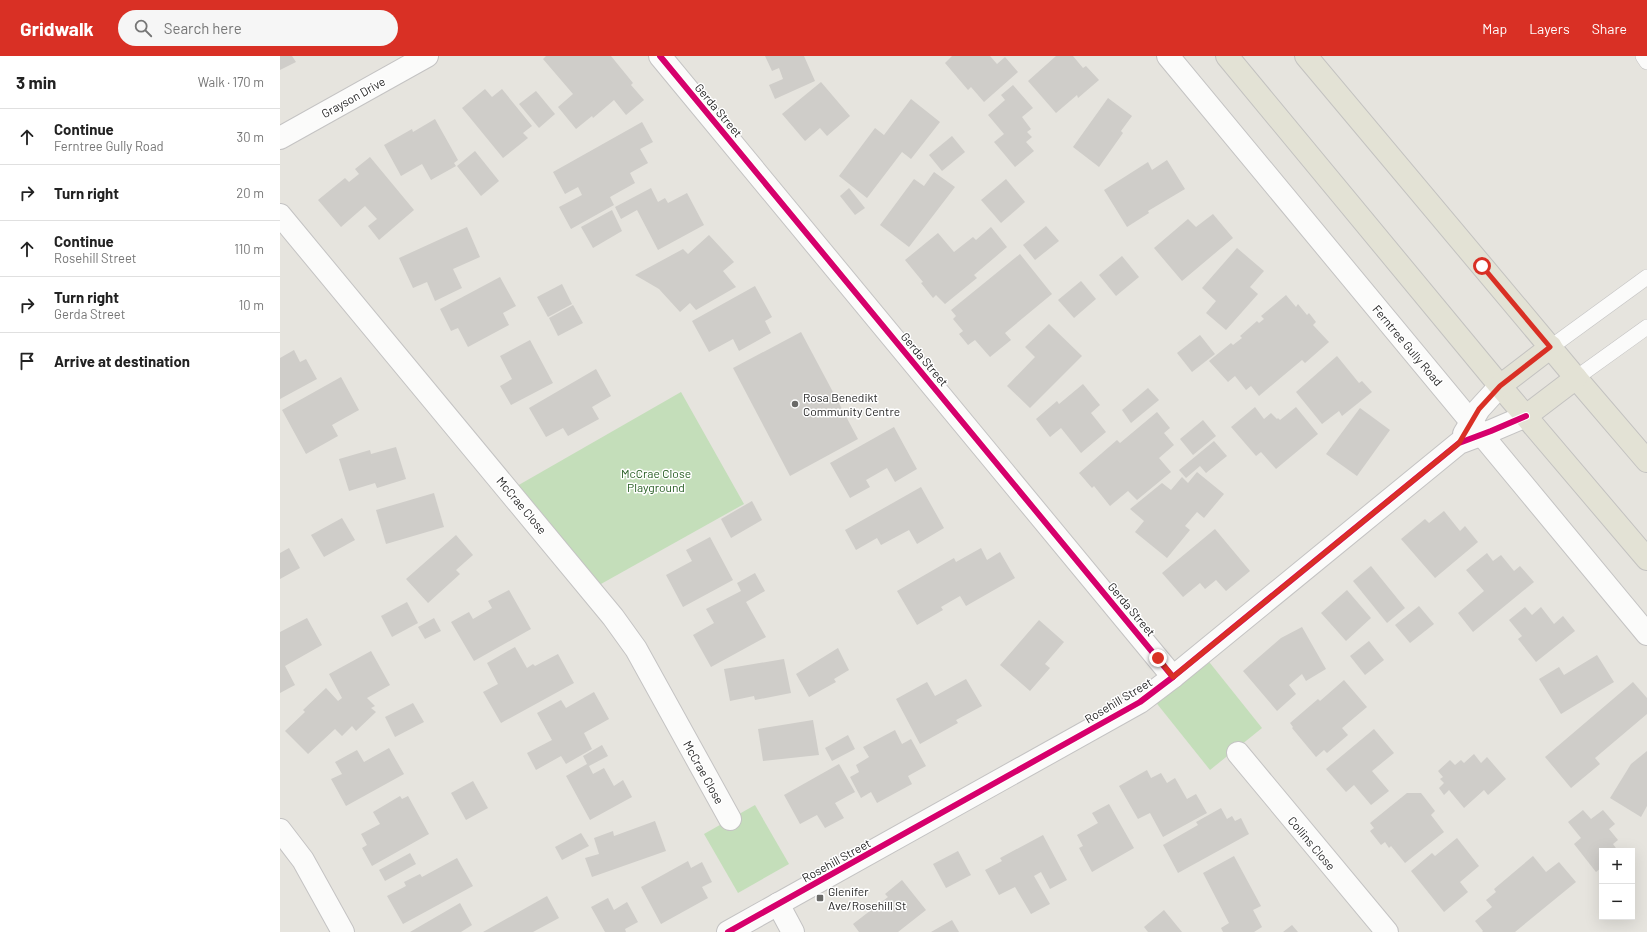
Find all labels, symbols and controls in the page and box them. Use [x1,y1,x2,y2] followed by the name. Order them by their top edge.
[118,10,398,46] search box
[20,17,94,40] text: Gridwalk
[132,17,154,39] icon: search
[164,19,242,37] text: Search here
[1482,20,1507,37] text: Map
[1529,20,1570,37] text: Layers
[1592,20,1627,37] text: Share
[16,72,56,92] text: 3 min
[198,74,264,90] text: Walk · 170 m
[319,74,387,120] street label: Grayson Drive
[692,80,746,140] street label: Gerda Street
[54,120,114,138] text: Continue
[16,126,38,148] icon: ahead
[237,129,264,145] text: 30 m
[54,138,164,154] text: Ferntree Gully Road
[16,182,38,204] icon: right
[54,184,119,202] text: Turn right
[236,185,264,201] text: 20 m
[54,232,114,250] text: Continue
[16,238,38,260] icon: ahead
[234,241,264,257] text: 110 m
[54,250,137,266] text: Rosehill Street
[1473,257,1491,275] route start
[54,288,119,306] text: Turn right
[16,294,38,316] icon: right
[239,297,264,313] text: 10 m
[1370,302,1446,388] street label: Ferntree Gully Road
[54,306,125,322] text: Gerda Street
[898,329,952,389] street label: Gerda Street
[16,350,38,372] icon: arrive
[54,352,190,370] text: Arrive at destination
[803,390,900,418] place label: Rosa Benedikt Community Centre
[790,399,800,409] marker: Rosa Benedikt Community Centre
[621,466,691,494] park label: McCrae Close Playground
[494,474,550,536] street label: McCrae Close
[1105,579,1159,639] street label: Gerda Street
[1149,649,1167,667] route end
[1082,674,1154,726] street label: Rosehill Street
[681,738,727,806] street label: McCrae Close
[1285,813,1339,873] street label: Collins Close
[799,835,873,885] street label: Rosehill Street
[1599,848,1635,920] map controls
[1599,848,1635,884] button: +
[828,884,906,912] place label: Glenifer Ave/Rosehill St
[1599,884,1635,920] button: −
[815,893,825,903] marker: Glenifer Ave/Rosehill St

